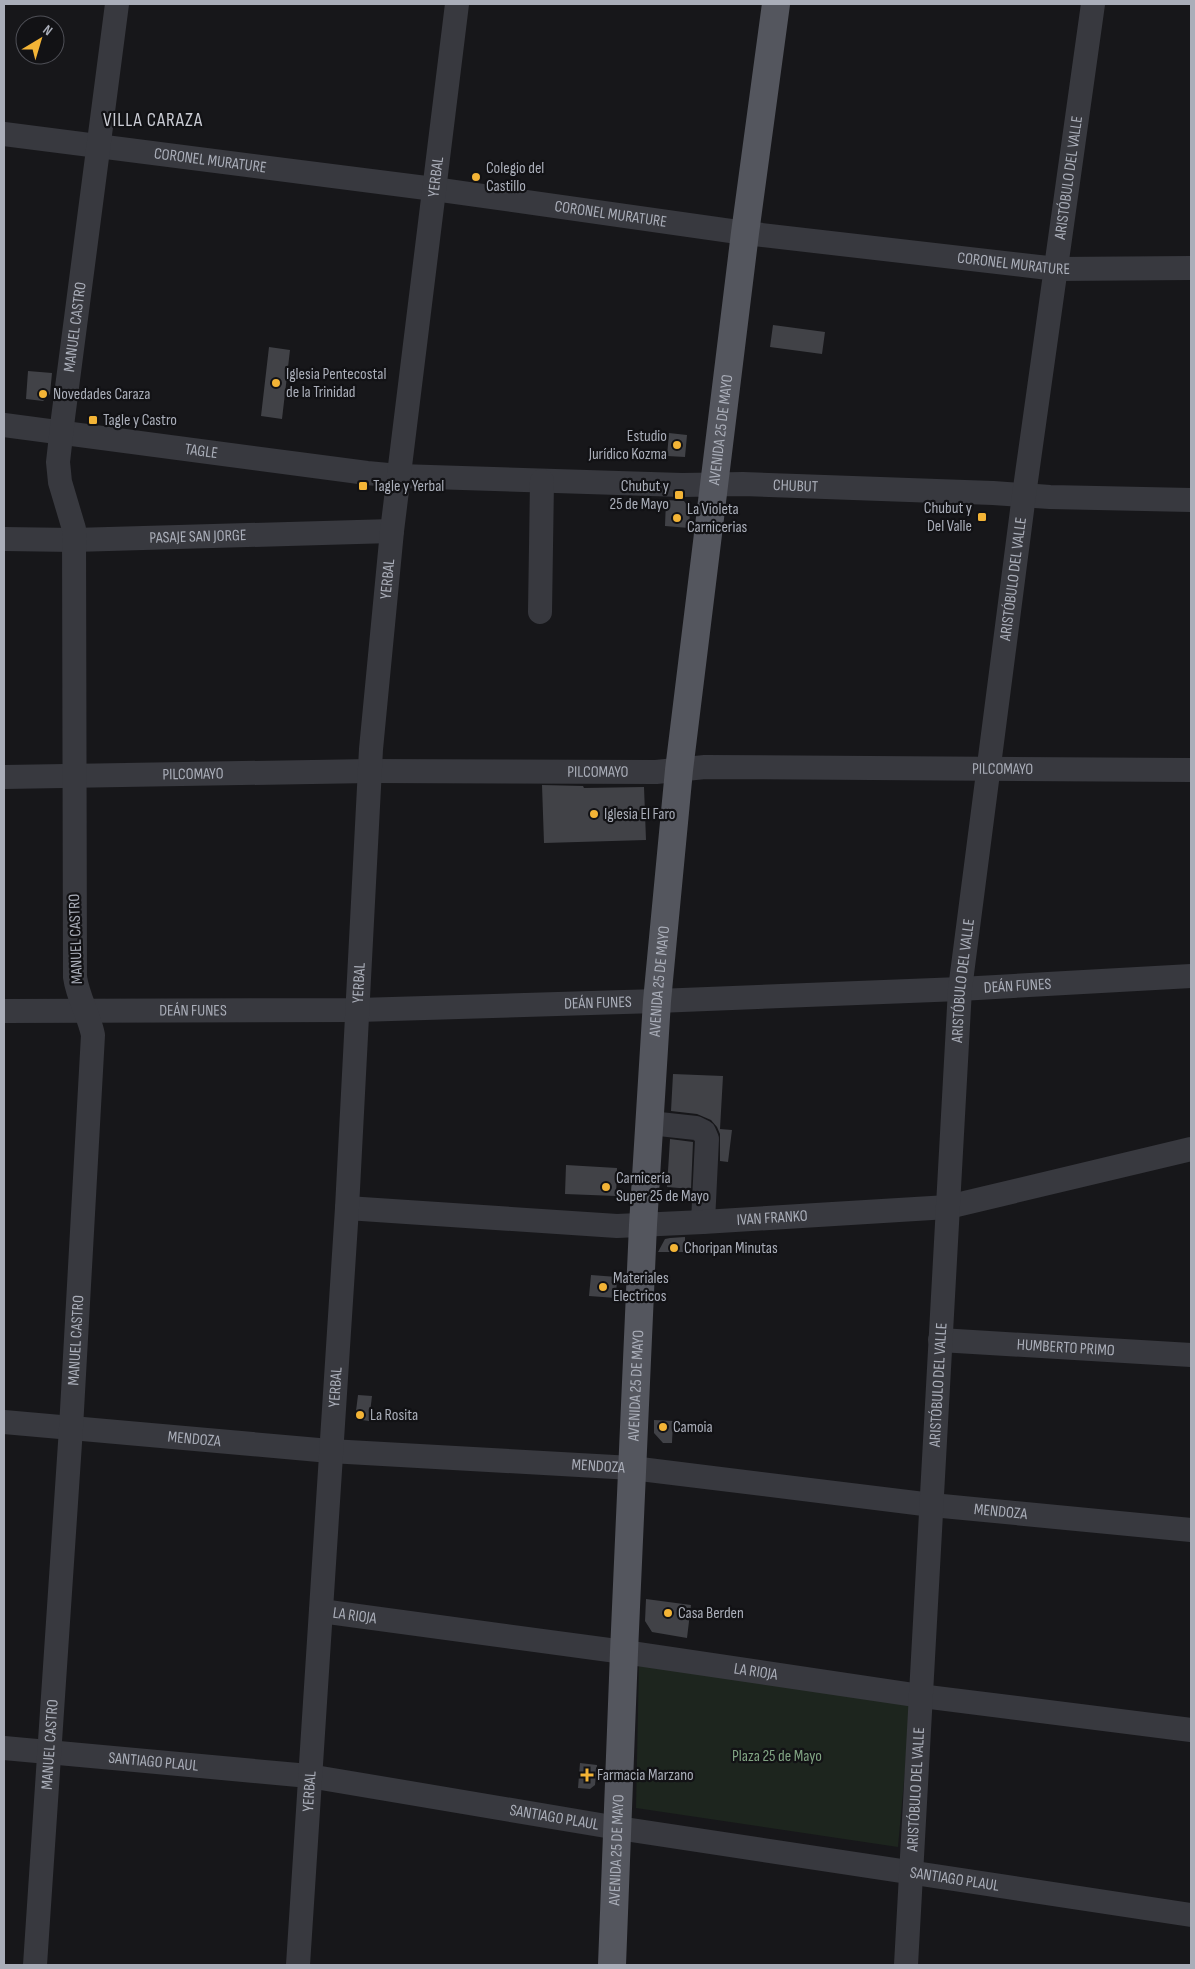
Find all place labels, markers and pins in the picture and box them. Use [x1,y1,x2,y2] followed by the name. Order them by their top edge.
[486,159,544,196] place label: Colegio del Castillo
[470,171,482,183] marker: Colegio del Castillo
[286,365,386,402] place label: Iglesia Pentecostal de la Trinidad
[270,377,282,389] marker: Iglesia Pentecostal de la Trinidad
[53,385,150,404] place label: Novedades Caraza
[37,388,49,400] marker: Novedades Caraza
[103,411,177,430] place label: Tagle y Castro
[87,414,99,426] marker: Tagle y Castro
[588,427,667,464] place label: Estudio Jurídico Kozma
[671,439,683,451] marker: Estudio Jurídico Kozma
[373,477,444,496] place label: Tagle y Yerbal
[610,477,669,514] place label: Chubut y 25 de Mayo
[357,480,369,492] marker: Tagle y Yerbal
[673,489,685,501] marker: Chubut y 25 de Mayo
[924,499,972,536] place label: Chubut y Del Valle
[687,500,748,537] place label: La Violeta Carnicerias
[976,511,988,523] marker: Chubut y Del Valle
[671,512,683,524] marker: La Violeta Carnicerias
[604,805,675,824] place label: Iglesia El Faro
[588,808,600,820] marker: Iglesia El Faro
[616,1169,709,1206] place label: Carnicería Super 25 de Mayo
[600,1181,612,1193] marker: Carnicería Super 25 de Mayo
[684,1239,778,1258] place label: Choripan Minutas
[668,1242,680,1254] marker: Choripan Minutas
[613,1269,669,1306] place label: Materiales Electricos
[597,1281,609,1293] marker: Materiales Electricos
[370,1406,418,1425] place label: La Rosita
[354,1409,366,1421] marker: La Rosita
[673,1418,713,1437] place label: Camoia
[657,1421,669,1433] marker: Camoia
[678,1604,744,1623] place label: Casa Berden
[662,1607,674,1619] marker: Casa Berden
[597,1766,694,1785] place label: Farmacia Marzano
[581,1769,593,1781] marker: Farmacia Marzano

